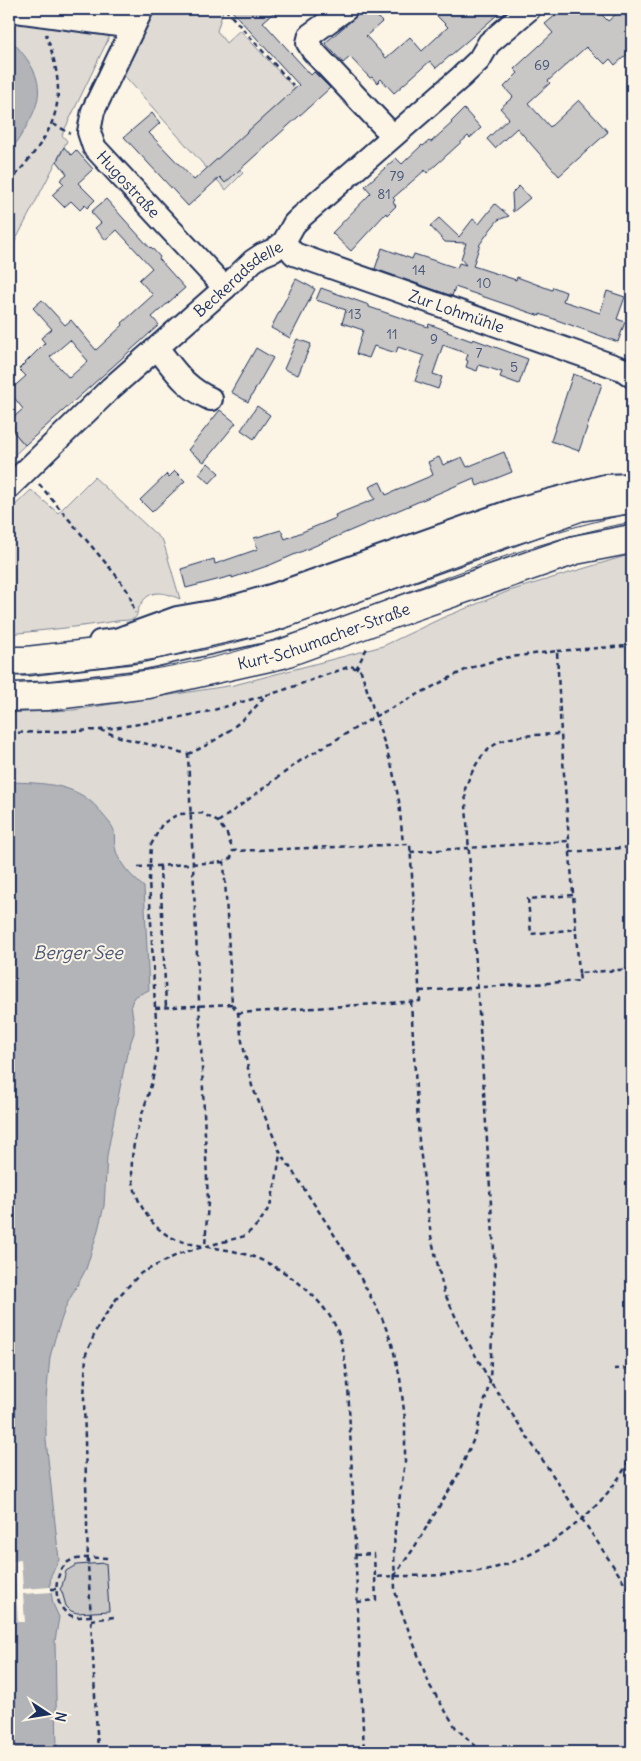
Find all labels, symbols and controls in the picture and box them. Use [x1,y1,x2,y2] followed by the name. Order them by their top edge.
[534,56,550,74] house number: 69
[92,146,164,222] street label: Hugostraße
[390,167,404,185] house number: 79
[377,185,391,203] house number: 81
[189,237,287,321] street label: Beckeradsdelle
[412,261,426,279] house number: 14
[477,274,491,292] house number: 10
[406,285,507,337] street label: Zur Lohmühle
[348,305,362,323] house number: 13
[386,325,398,343] house number: 11
[430,330,438,348] house number: 9
[476,344,483,362] house number: 7
[510,358,518,376] house number: 5
[236,598,413,674] street label: Kurt-Schumacher-Straße
[33,941,124,964] water label: Berger See
[22,1688,72,1738] north arrow
[51,1710,71,1723] text: N

